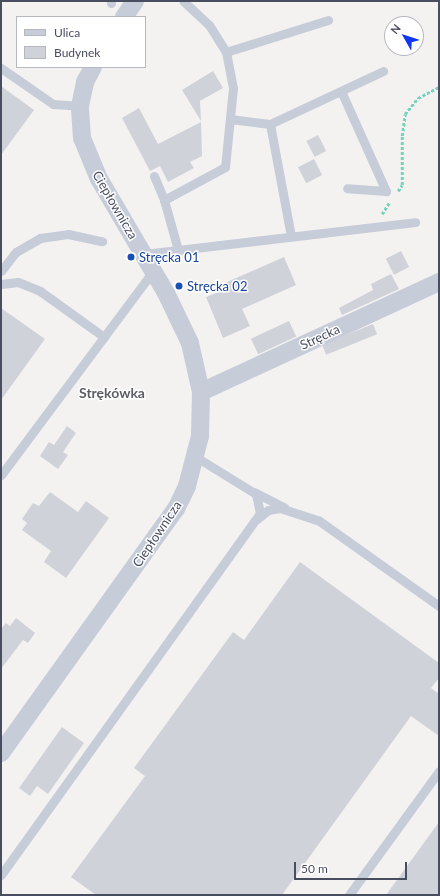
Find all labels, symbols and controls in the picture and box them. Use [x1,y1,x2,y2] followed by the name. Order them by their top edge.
[16,16,146,68] legend
[384,16,424,56] north arrow
[387,21,403,36] text: N
[54,25,80,40] text: Ulica
[54,45,100,60] text: Budynek
[89,168,141,242] street label: Ciepłownicza
[139,249,199,265] place label: Stręcka 01
[126,252,136,262] marker: Stręcka 01
[187,278,247,294] place label: Stręcka 02
[174,281,184,291] marker: Stręcka 02
[298,321,342,353] street label: Stręcka
[79,385,145,401] district label: Strękówka
[129,498,185,570] street label: Ciepłownicza
[296,854,409,880] scale bar
[301,861,328,876] text: 50 m

